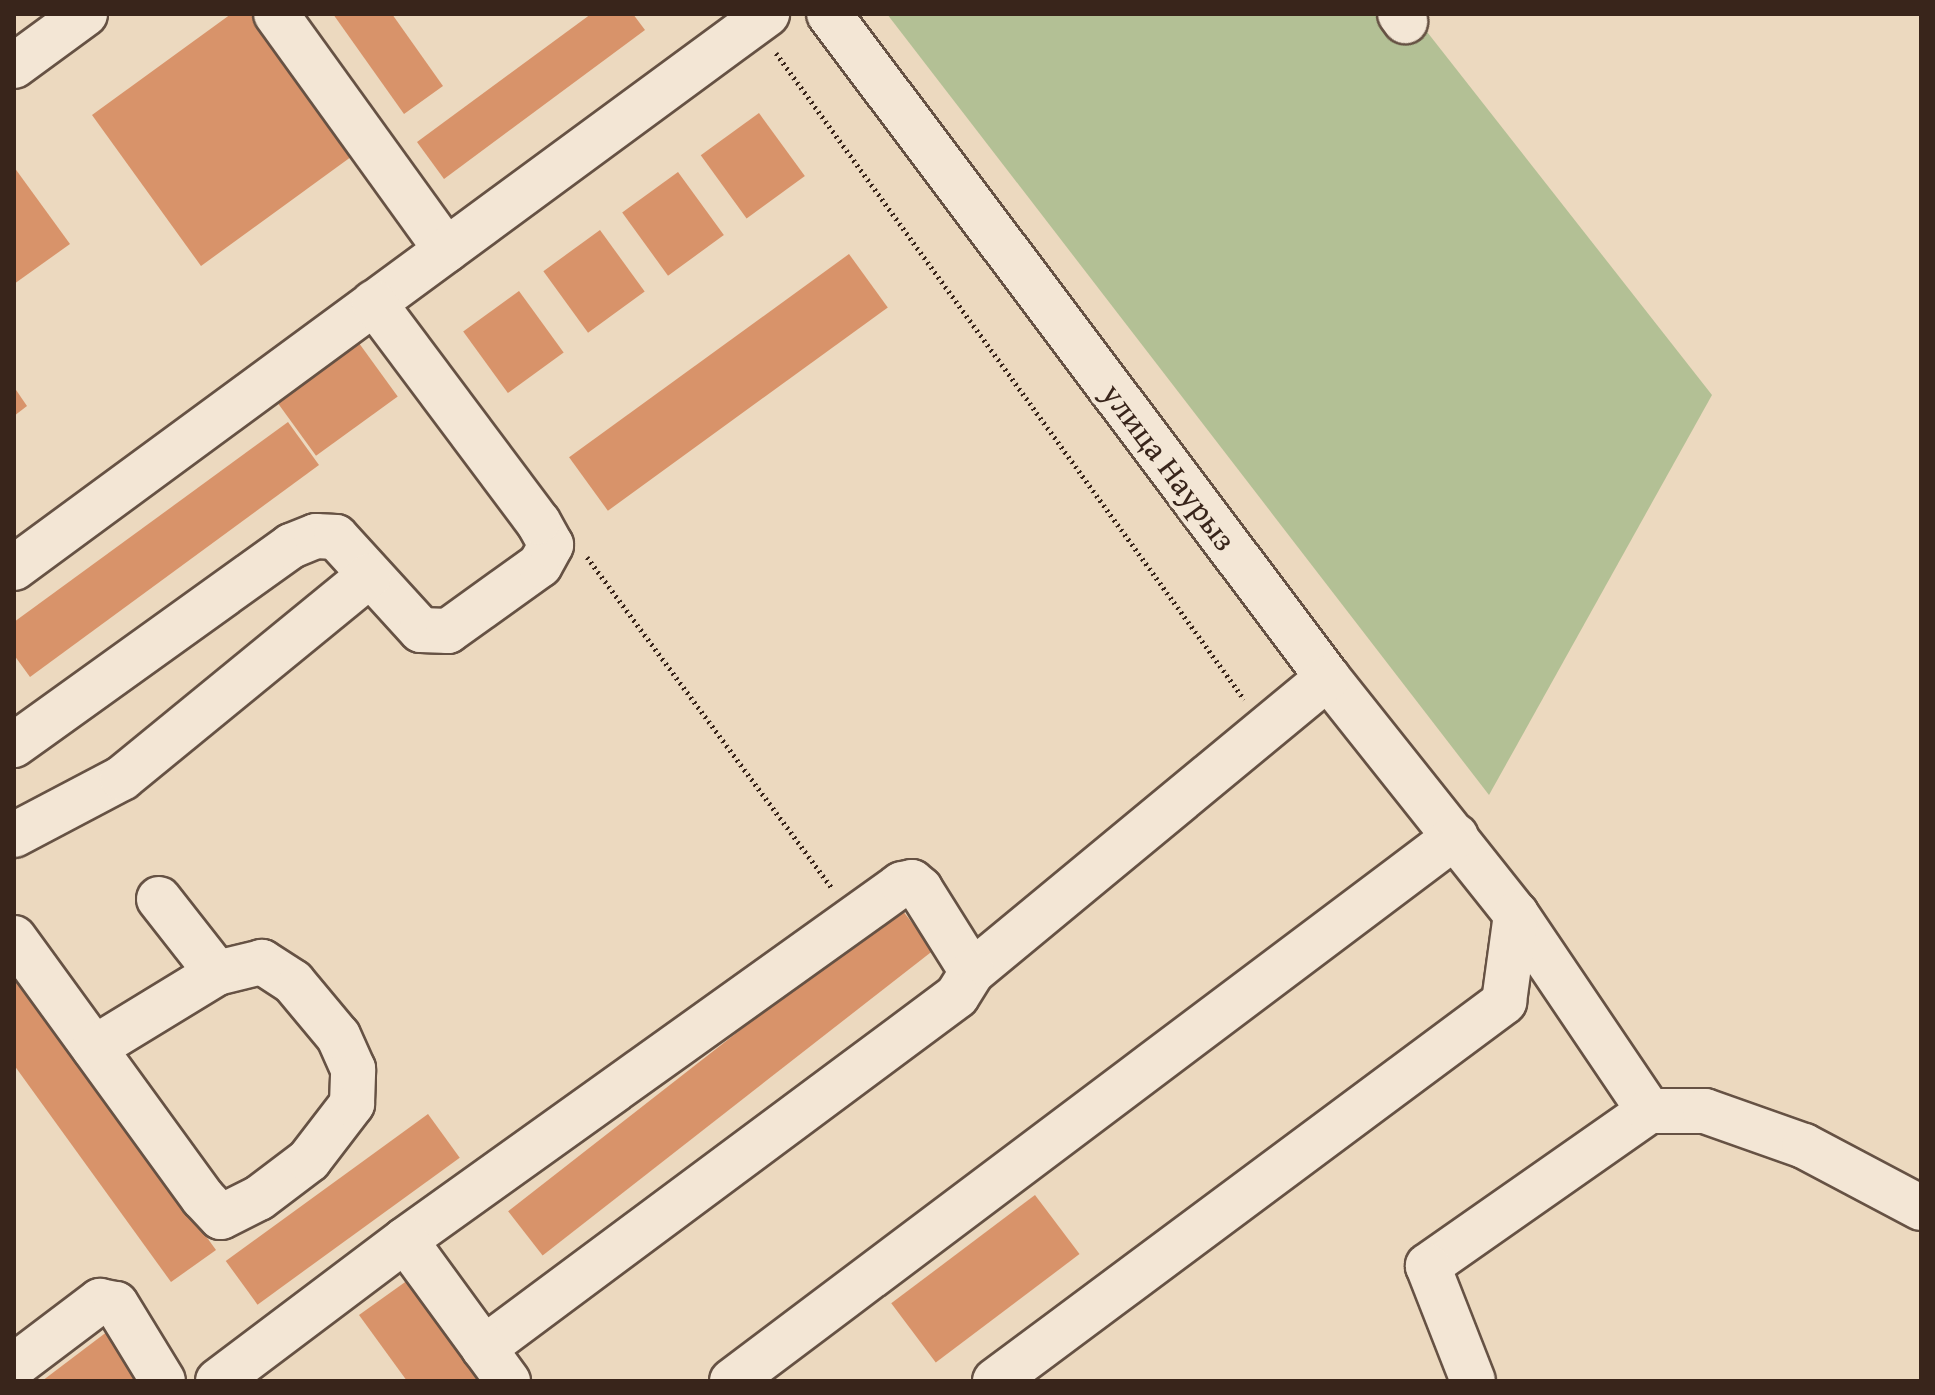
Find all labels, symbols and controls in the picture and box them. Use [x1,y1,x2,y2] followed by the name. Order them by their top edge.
[1094,376,1244,558] street label: улица Наурыз

